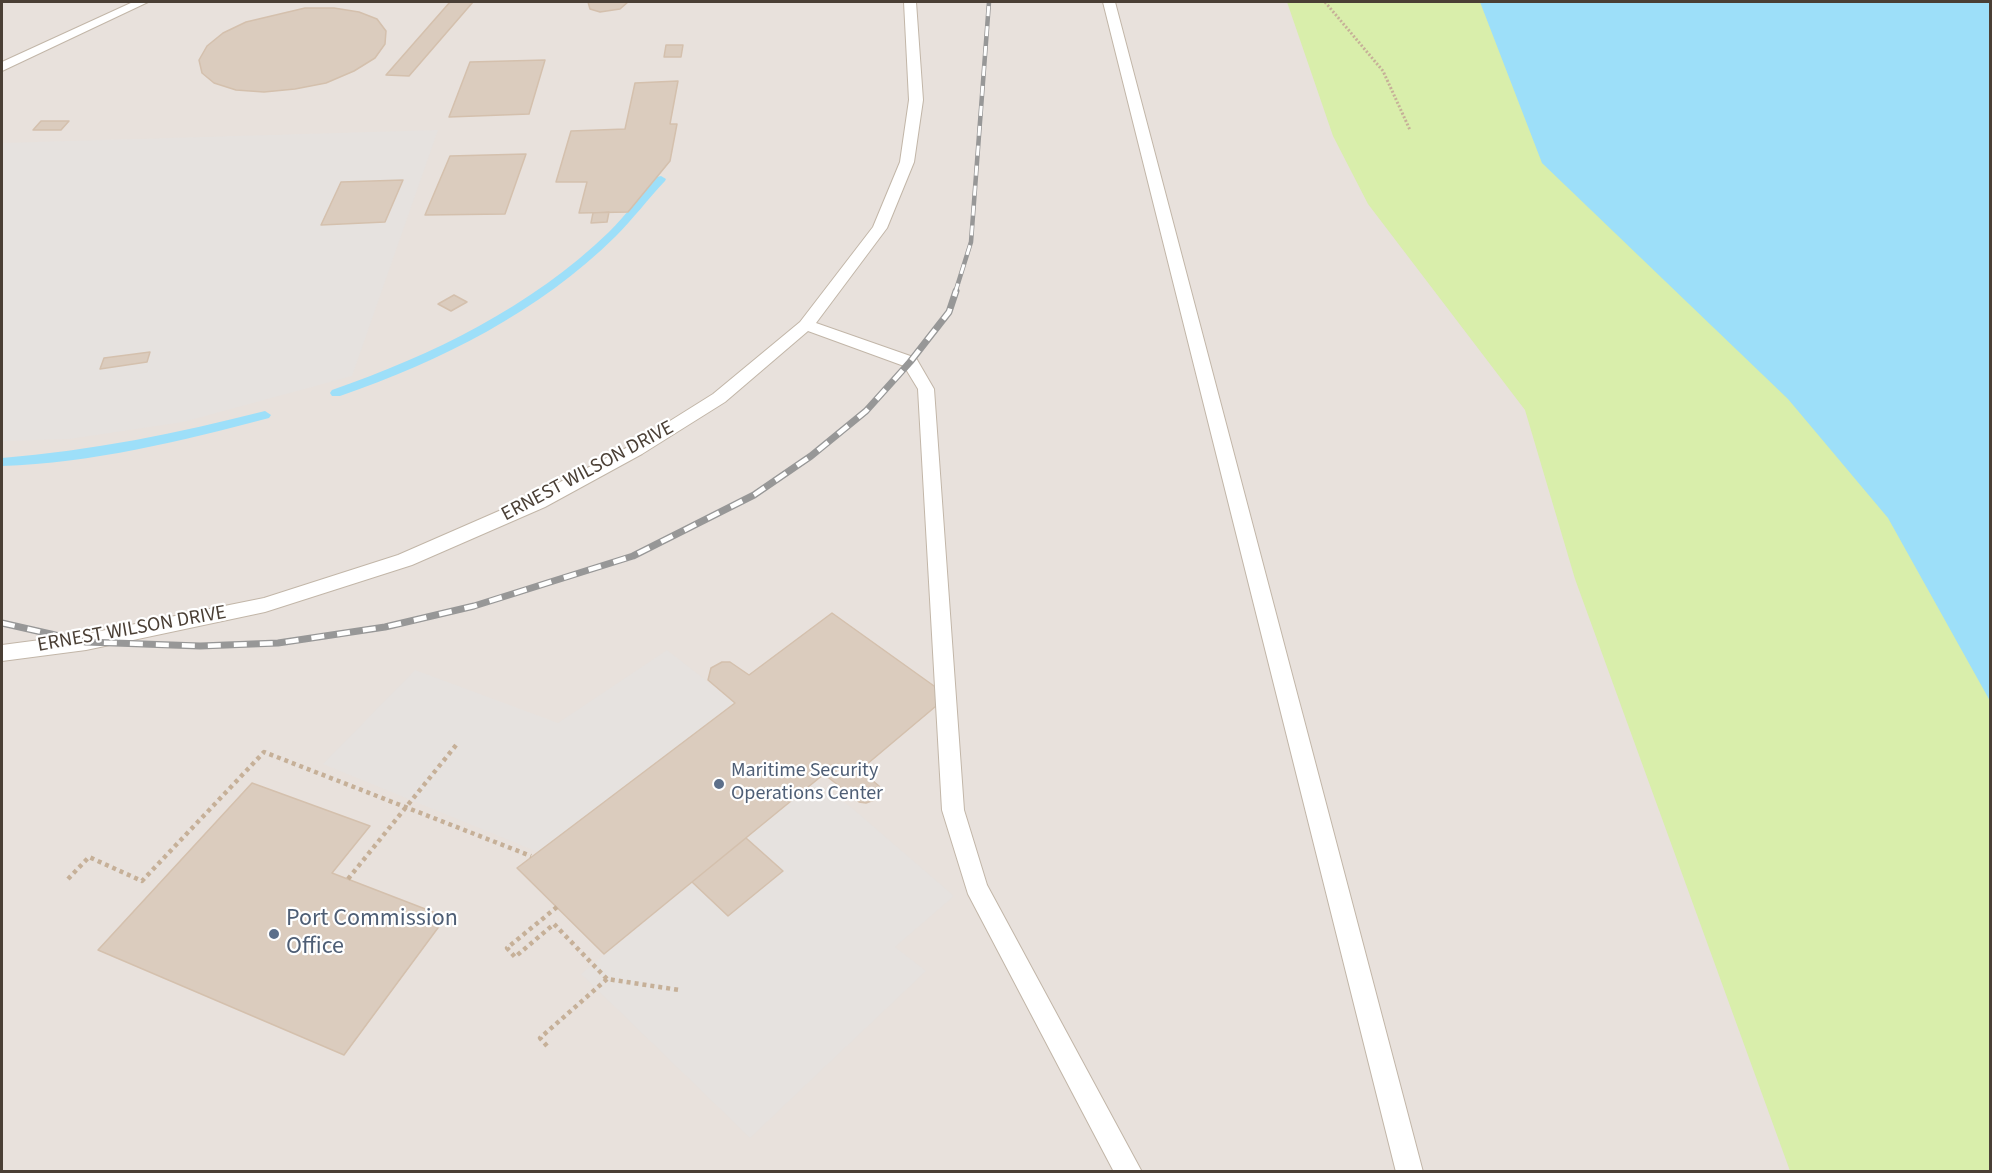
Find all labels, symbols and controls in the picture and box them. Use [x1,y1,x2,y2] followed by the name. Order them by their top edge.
[498,416,678,528] street label: ERNEST WILSON DRIVE
[36,602,228,658] street label: ERNEST WILSON DRIVE
[731,760,883,807] place label: Maritime Security Operations Center
[712,777,726,791] marker: Maritime Security Operations Center
[286,906,458,962] place label: Port Commission Office
[267,927,281,941] marker: Port Commission Office

